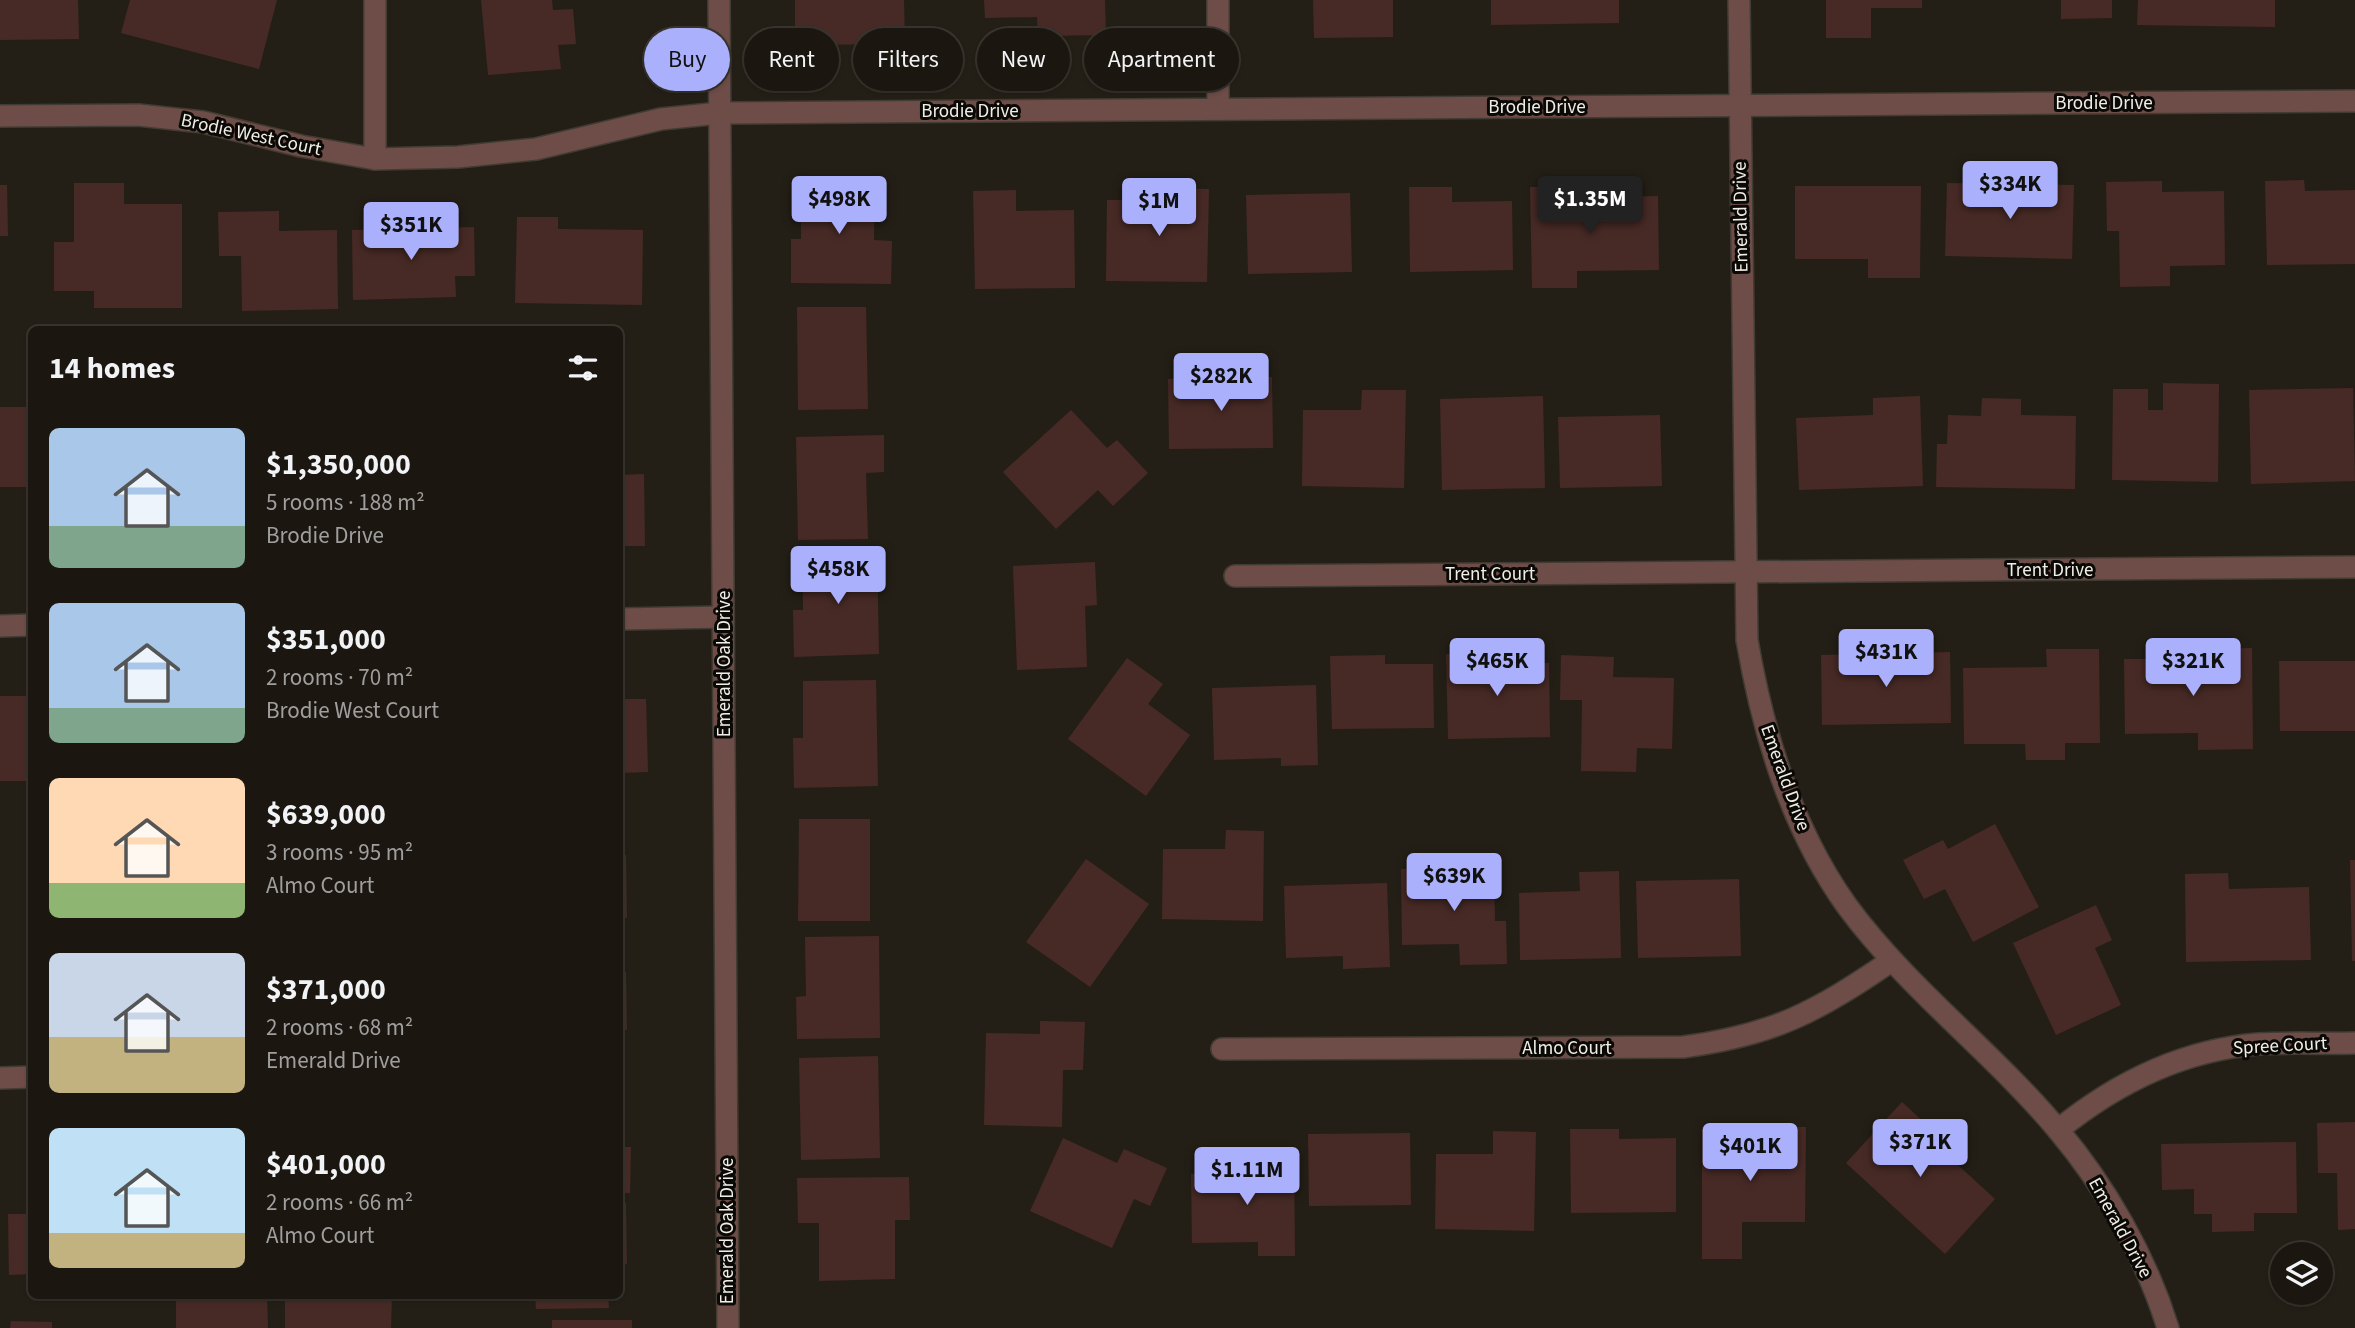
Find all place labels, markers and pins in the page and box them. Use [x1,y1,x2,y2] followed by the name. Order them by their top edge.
[1961,162,2059,221] pin: $334K
[790,176,888,236] pin: $498K
[1533,176,1647,236] pin: $1.35M
[1125,178,1193,238] pin: $1M
[362,202,460,262] pin: $351K
[1172,354,1270,413] pin: $282K
[789,546,887,606] pin: $458K
[1837,630,1935,689] pin: $431K
[1448,638,1546,698] pin: $465K
[2144,638,2242,698] pin: $321K
[1405,853,1503,913] pin: $639K
[1871,1120,1969,1179] pin: $371K
[1701,1124,1799,1183] pin: $401K
[1190,1148,1304,1207] pin: $1.11M

